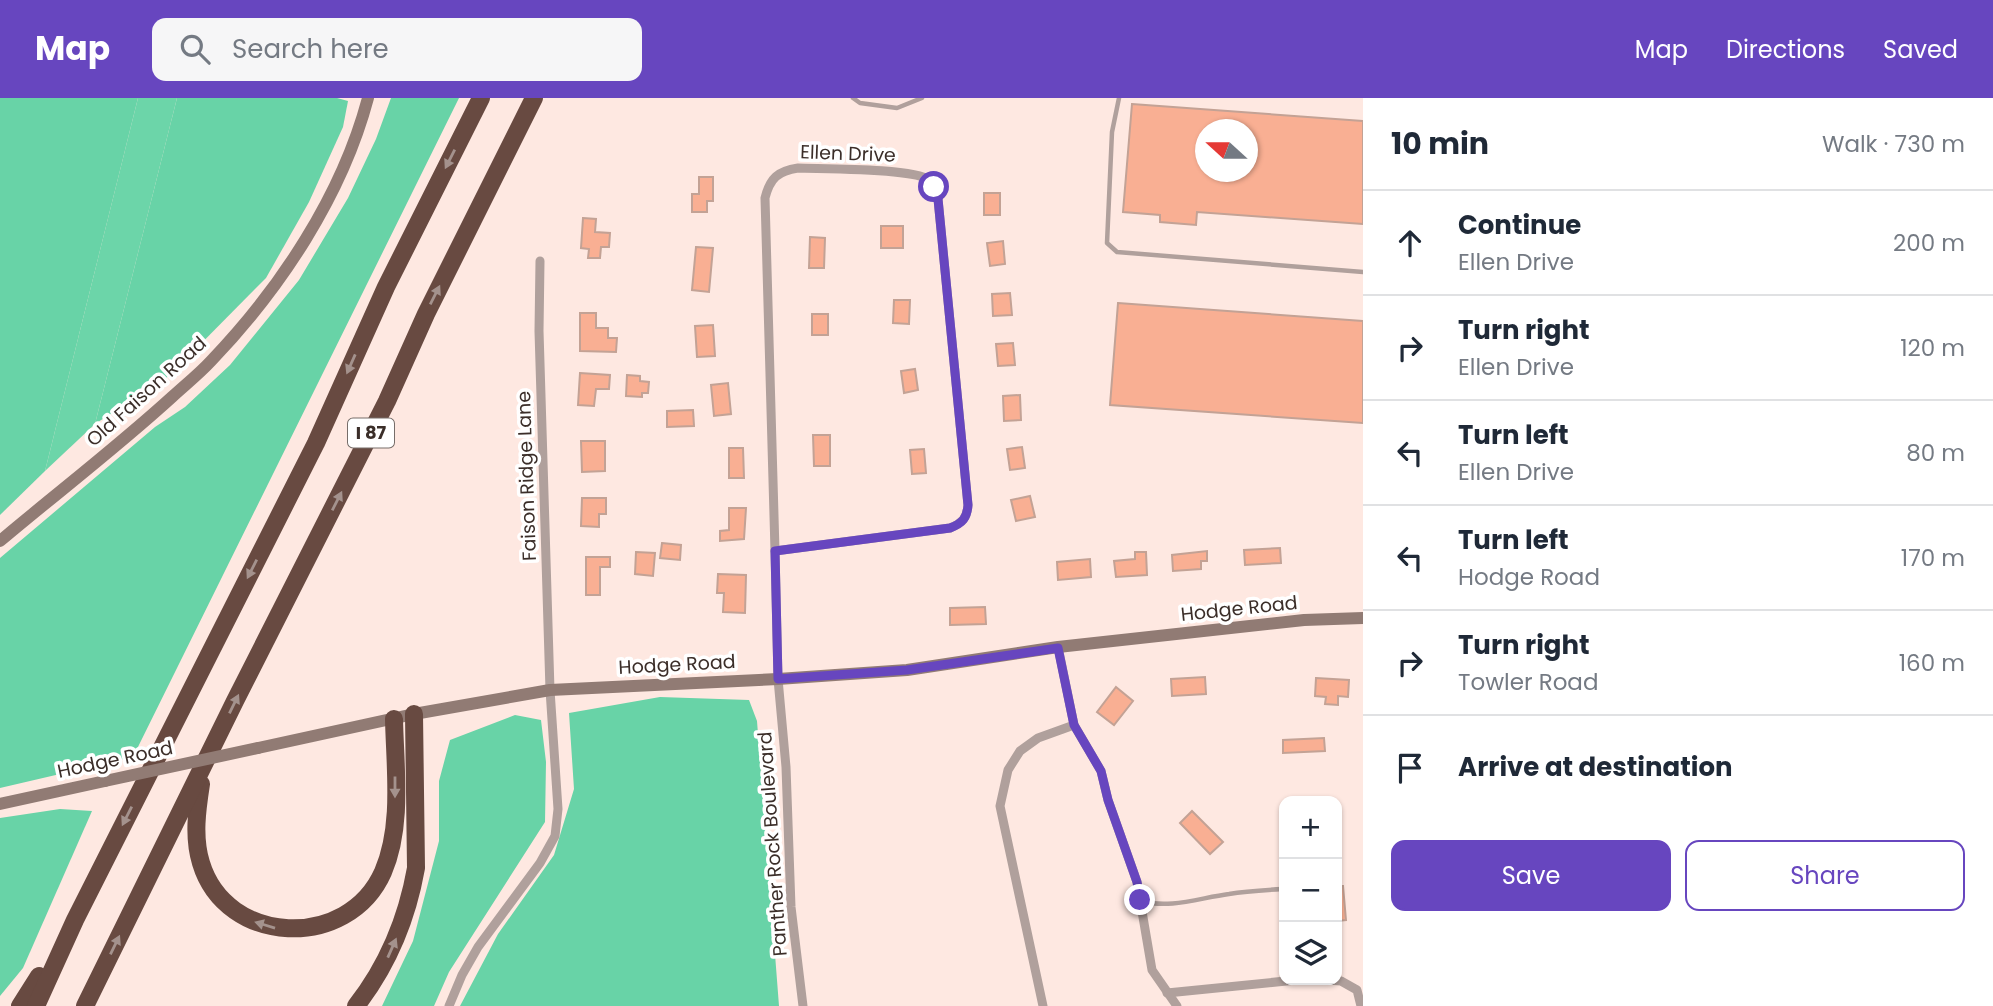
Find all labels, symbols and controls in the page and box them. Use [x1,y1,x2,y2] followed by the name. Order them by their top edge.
[152,18,642,81] search box
[35,25,110,72] text: Map
[176,30,214,68] icon: search
[232,31,389,67] text: Search here
[1635,33,1688,66] text: Map
[1726,33,1845,66] text: Directions
[1883,33,1958,66] text: Saved
[1195,119,1258,182] north arrow
[1391,122,1489,165] text: 10 min
[1822,128,1965,160] text: Walk · 730 m
[800,138,896,169] street label: Ellen Drive
[445,149,456,169] one-way arrow
[918,171,949,202] route start
[1458,207,1581,243] text: Continue
[1391,224,1429,262] icon: ahead
[1893,227,1965,259] text: 200 m
[1458,246,1574,278] text: Ellen Drive
[428,285,440,305] one-way arrow
[1458,312,1590,348] text: Turn right
[1391,329,1429,367] icon: right
[80,330,212,453] street label: Old Faison Road
[1900,332,1965,364] text: 120 m
[1458,351,1574,383] text: Ellen Drive
[345,354,357,374] one-way arrow
[510,390,543,561] street label: Faison Ridge Lane
[1458,417,1569,453] text: Turn left
[348,418,394,447] road number: I 87
[1391,434,1429,472] icon: left
[1906,437,1965,469] text: 80 m
[1458,456,1574,488] text: Ellen Drive
[331,491,342,511] one-way arrow
[1458,522,1569,558] text: Turn left
[1391,539,1429,577] icon: left
[1901,542,1965,574] text: 170 m
[247,559,258,579] one-way arrow
[1458,561,1600,593] text: Hodge Road
[1179,589,1299,628] street label: Hodge Road
[1458,627,1590,663] text: Turn right
[1391,644,1429,682] icon: right
[1899,647,1965,679] text: 160 m
[618,648,736,681] street label: Hodge Road
[1458,666,1598,698] text: Towler Road
[229,694,240,714] one-way arrow
[751,731,794,957] street label: Panther Rock Boulevard
[55,734,175,785] street label: Hodge Road
[1391,749,1429,787] icon: arrive
[1458,749,1733,785] text: Arrive at destination
[389,776,401,798] one-way arrow
[1279,796,1342,985] map controls
[1279,796,1342,859] button: +
[122,806,133,826] one-way arrow
[1391,840,1671,911] button: Save
[1685,840,1965,911] button: Share
[1279,859,1342,922] button: −
[1124,884,1155,915] route end
[254,919,275,929] one-way arrow
[1279,922,1342,985] button: layers
[110,935,121,955] one-way arrow
[386,938,398,958] one-way arrow

